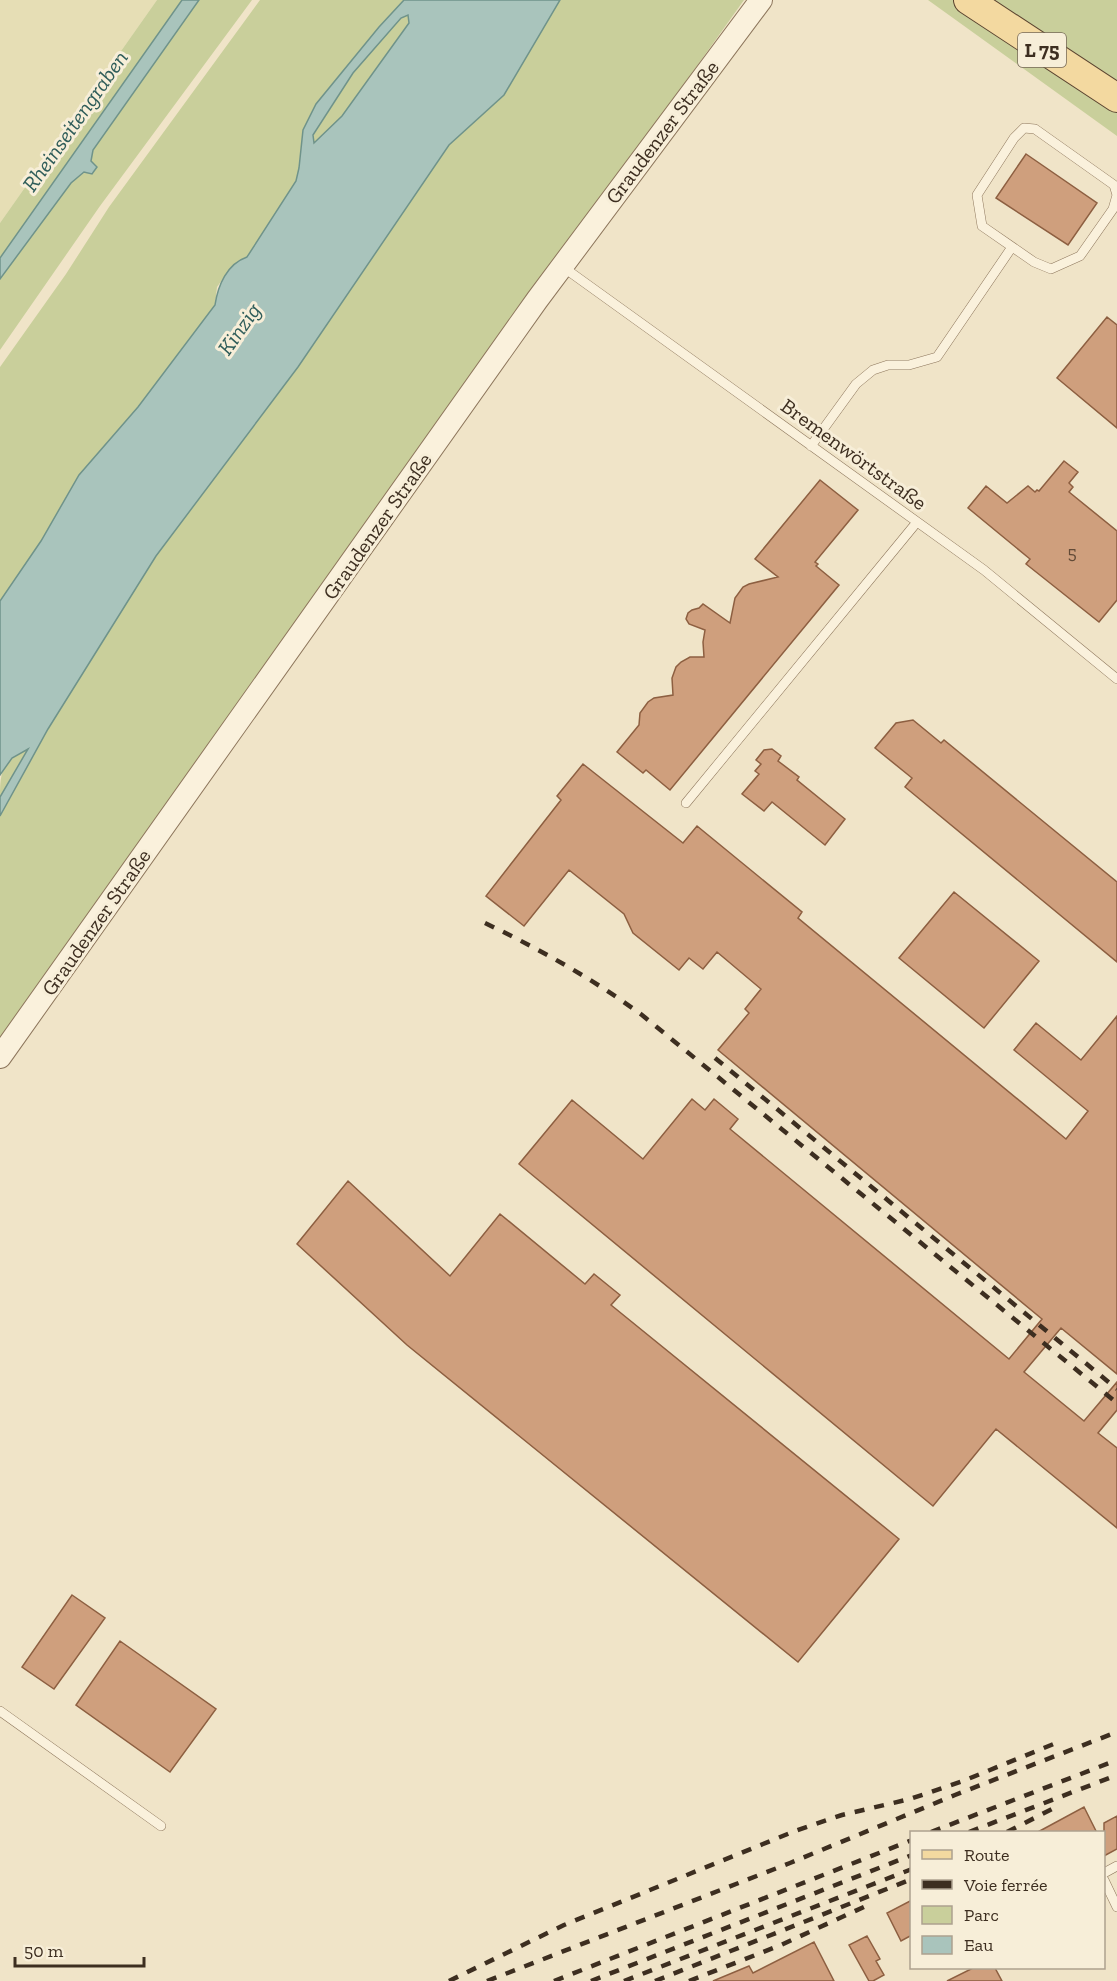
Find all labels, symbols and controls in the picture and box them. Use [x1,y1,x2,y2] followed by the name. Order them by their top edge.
[1018,33,1066,67] road number: L 75
[16,45,134,197] water label: Rheinseitengraben
[600,55,724,209] street label: Graudenzer Straße
[211,297,267,360] water label: Kinzig
[776,393,932,515] street label: Bremenwörtstraße
[317,448,437,604] street label: Graudenzer Straße
[1067,542,1077,564] house number: 5
[36,844,156,1000] street label: Graudenzer Straße
[910,1831,1105,1969] legend
[964,1844,1009,1866] text: Route
[963,1874,1047,1896] text: Voie ferrée
[964,1904,999,1926] text: Parc
[15,1930,144,1968] scale bar
[964,1934,993,1956] text: Eau
[24,1940,64,1962] text: 50 m

